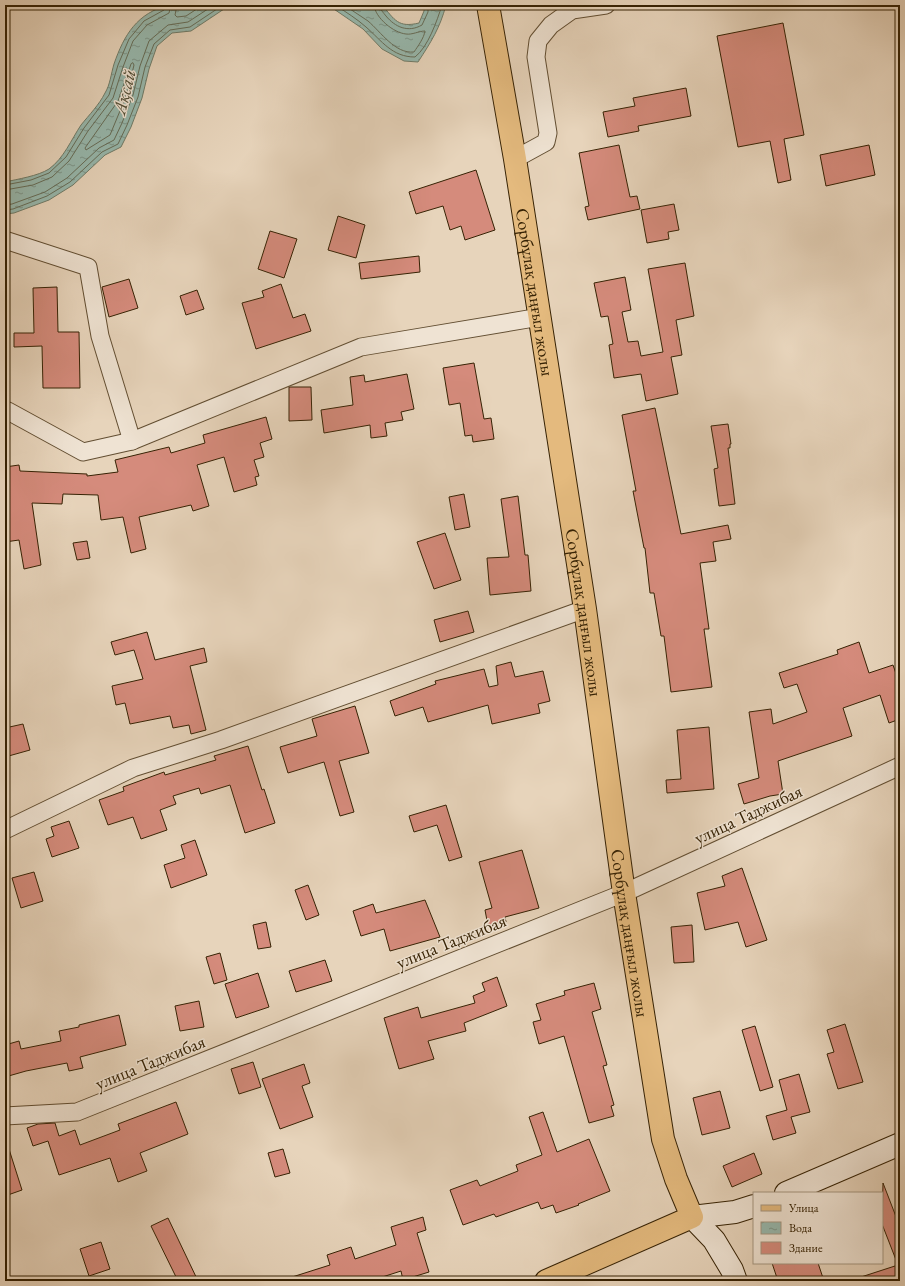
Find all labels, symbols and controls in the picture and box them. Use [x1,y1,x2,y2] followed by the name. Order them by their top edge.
[106,66,142,119] water label: Ақсай
[511,206,560,378] street label: Сорбұлақ даңғыл жолы
[561,527,608,698] street label: Сорбұлақ даңғыл жолы
[690,779,806,849] street label: улица Таджибая
[607,848,655,1019] street label: Сорбұлақ даңғыл жолы
[393,908,509,974] street label: улица Таджибая
[92,1029,208,1095] street label: улица Таджибая
[753,1192,883,1264] legend
[788,1200,819,1216] text: Улица
[789,1220,812,1236] text: Вода
[789,1240,823,1256] text: Здание

